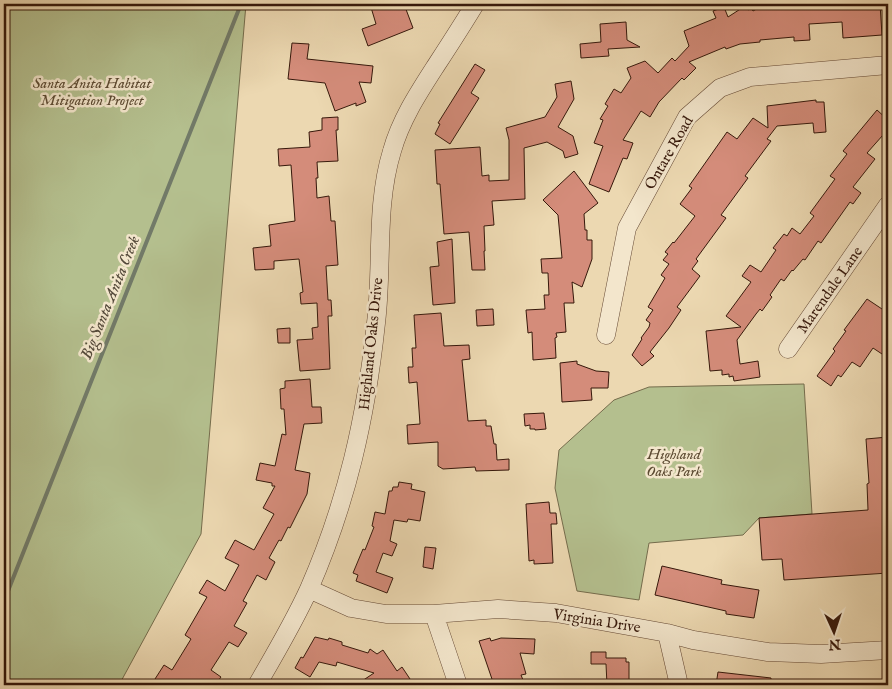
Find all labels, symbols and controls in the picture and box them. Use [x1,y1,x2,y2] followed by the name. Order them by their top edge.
[33,74,152,111] park label: Santa Anita Habitat Mitigation Project
[640,112,698,193] street label: Ontare Road
[77,233,145,363] water label: Big Santa Anita Creek
[793,243,867,337] street label: Marendale Lane
[355,277,387,411] street label: Highland Oaks Drive
[646,445,702,481] park label: Highland Oaks Park
[551,605,642,637] street label: Virginia Drive
[810,606,860,656] north arrow
[828,635,842,653] text: N

